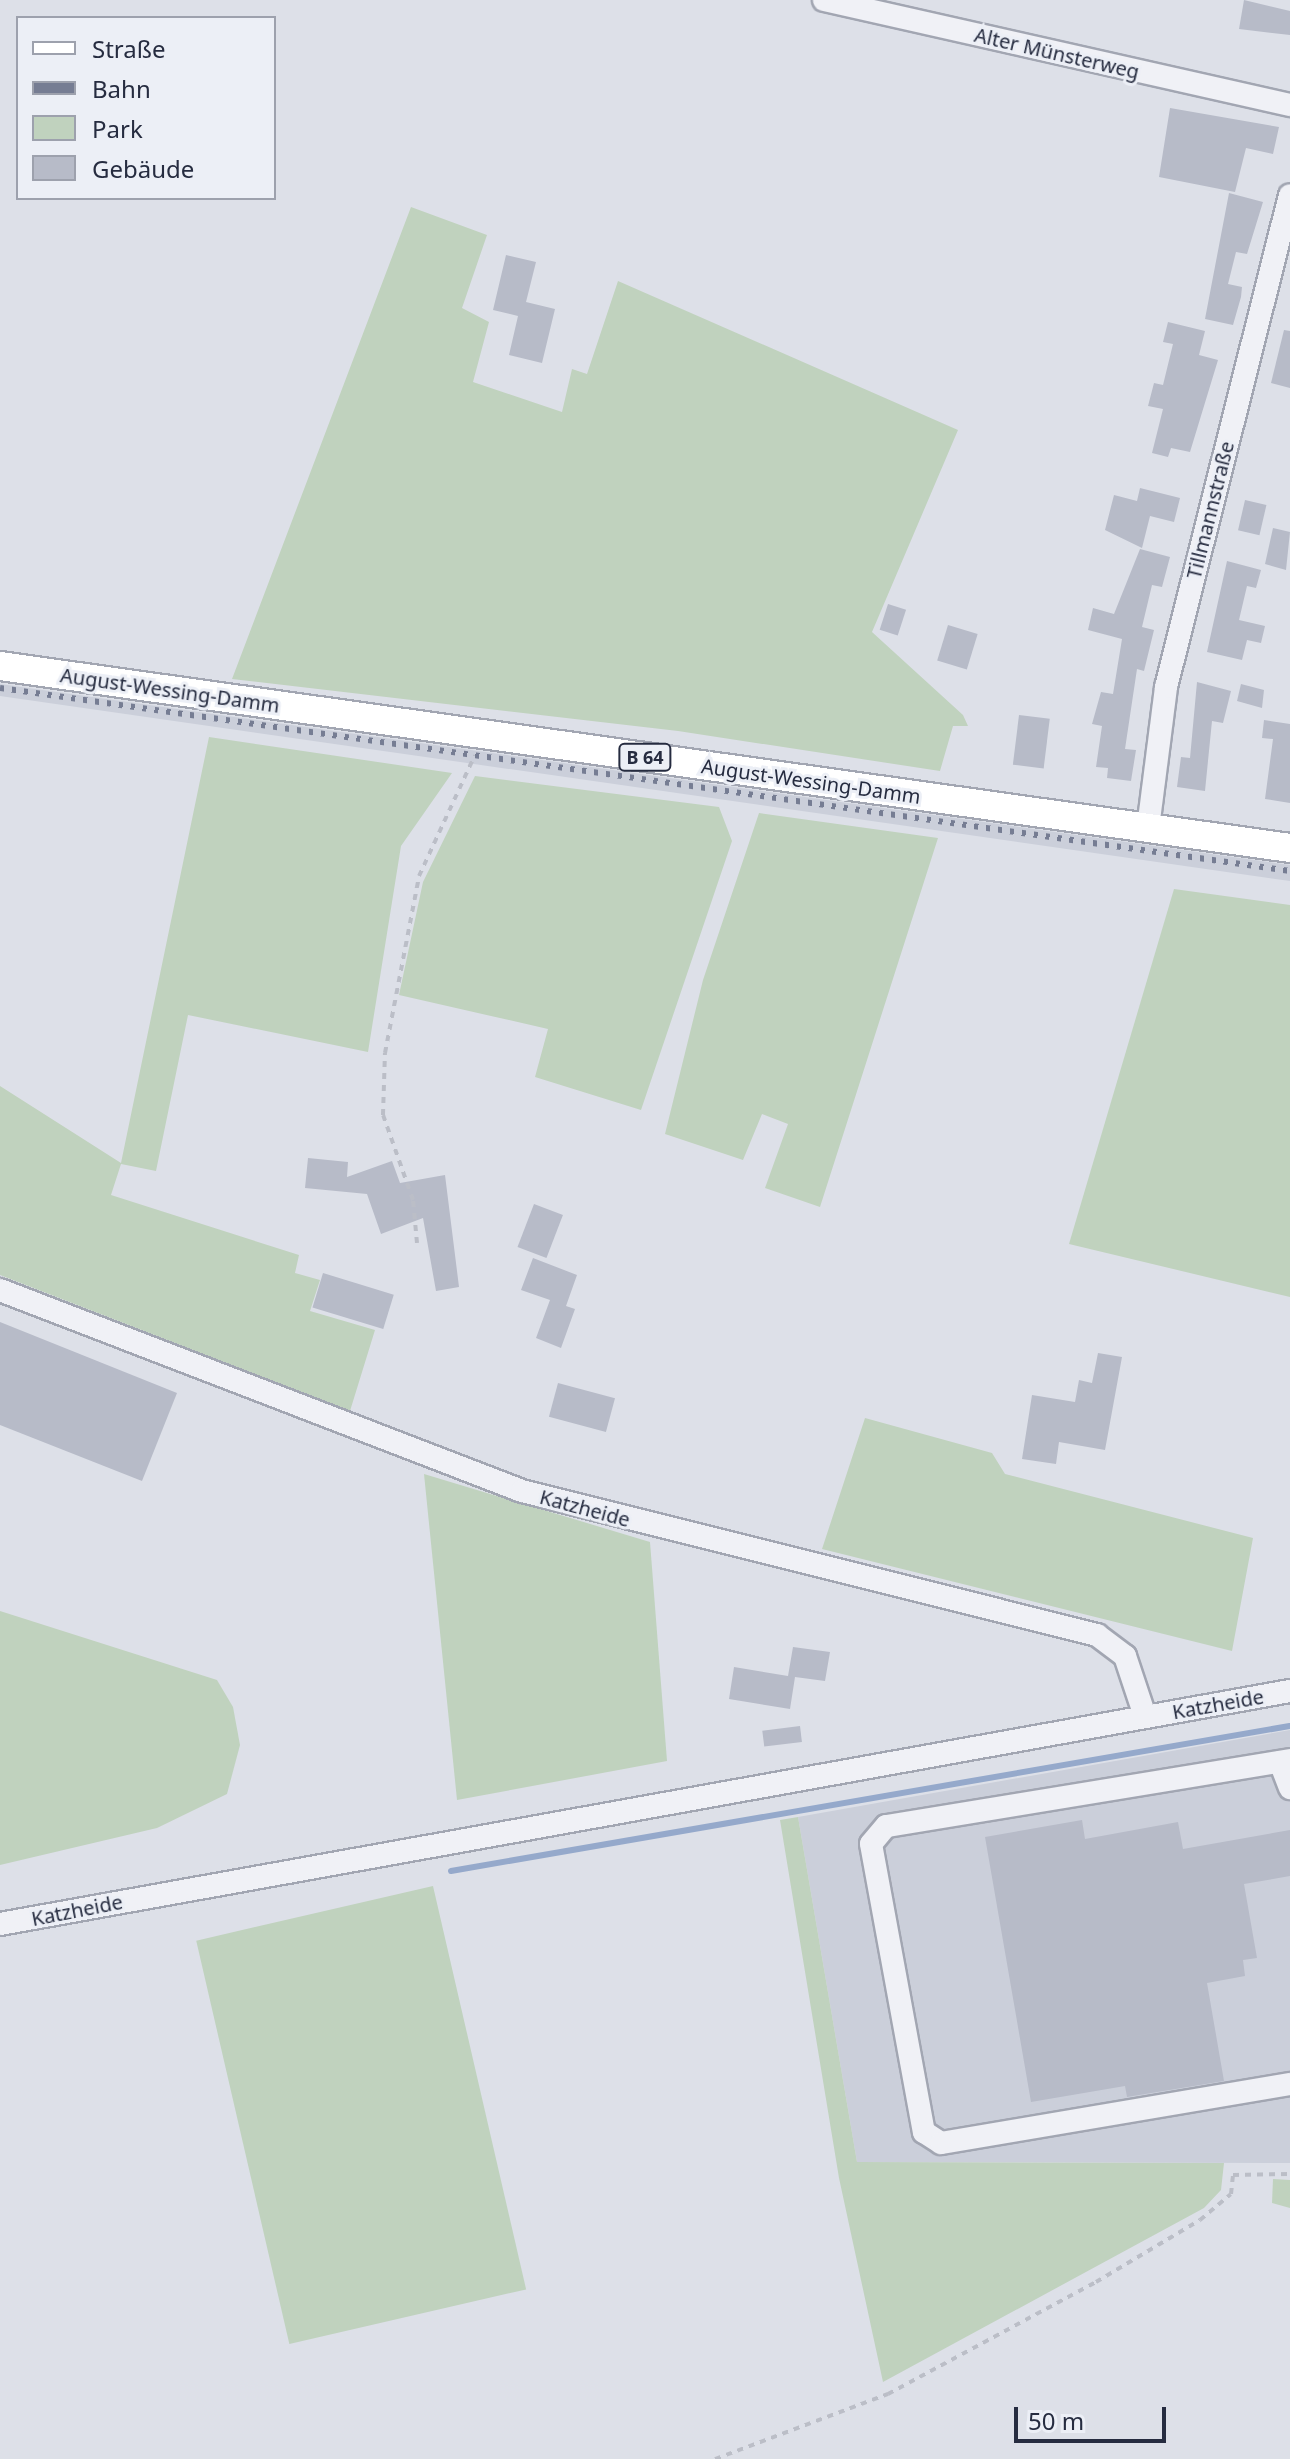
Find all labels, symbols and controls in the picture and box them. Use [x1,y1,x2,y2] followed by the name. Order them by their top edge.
[16,16,276,200] legend
[972,22,1142,84] street label: Alter Münsterweg
[92,32,165,65] text: Straße
[92,72,151,105] text: Bahn
[92,112,143,145] text: Park
[92,152,194,185] text: Gebäude
[1181,439,1239,581] street label: Tillmannstraße
[59,663,281,717] street label: August-Wessing-Damm
[617,743,673,771] road number: B 64
[700,754,922,808] street label: August-Wessing-Damm
[537,1484,633,1532] street label: Katzheide
[1170,1684,1266,1724] street label: Katzheide
[29,1889,125,1931] street label: Katzheide
[1018,2391,1170,2441] scale bar
[1028,2404,1084,2437] text: 50 m

